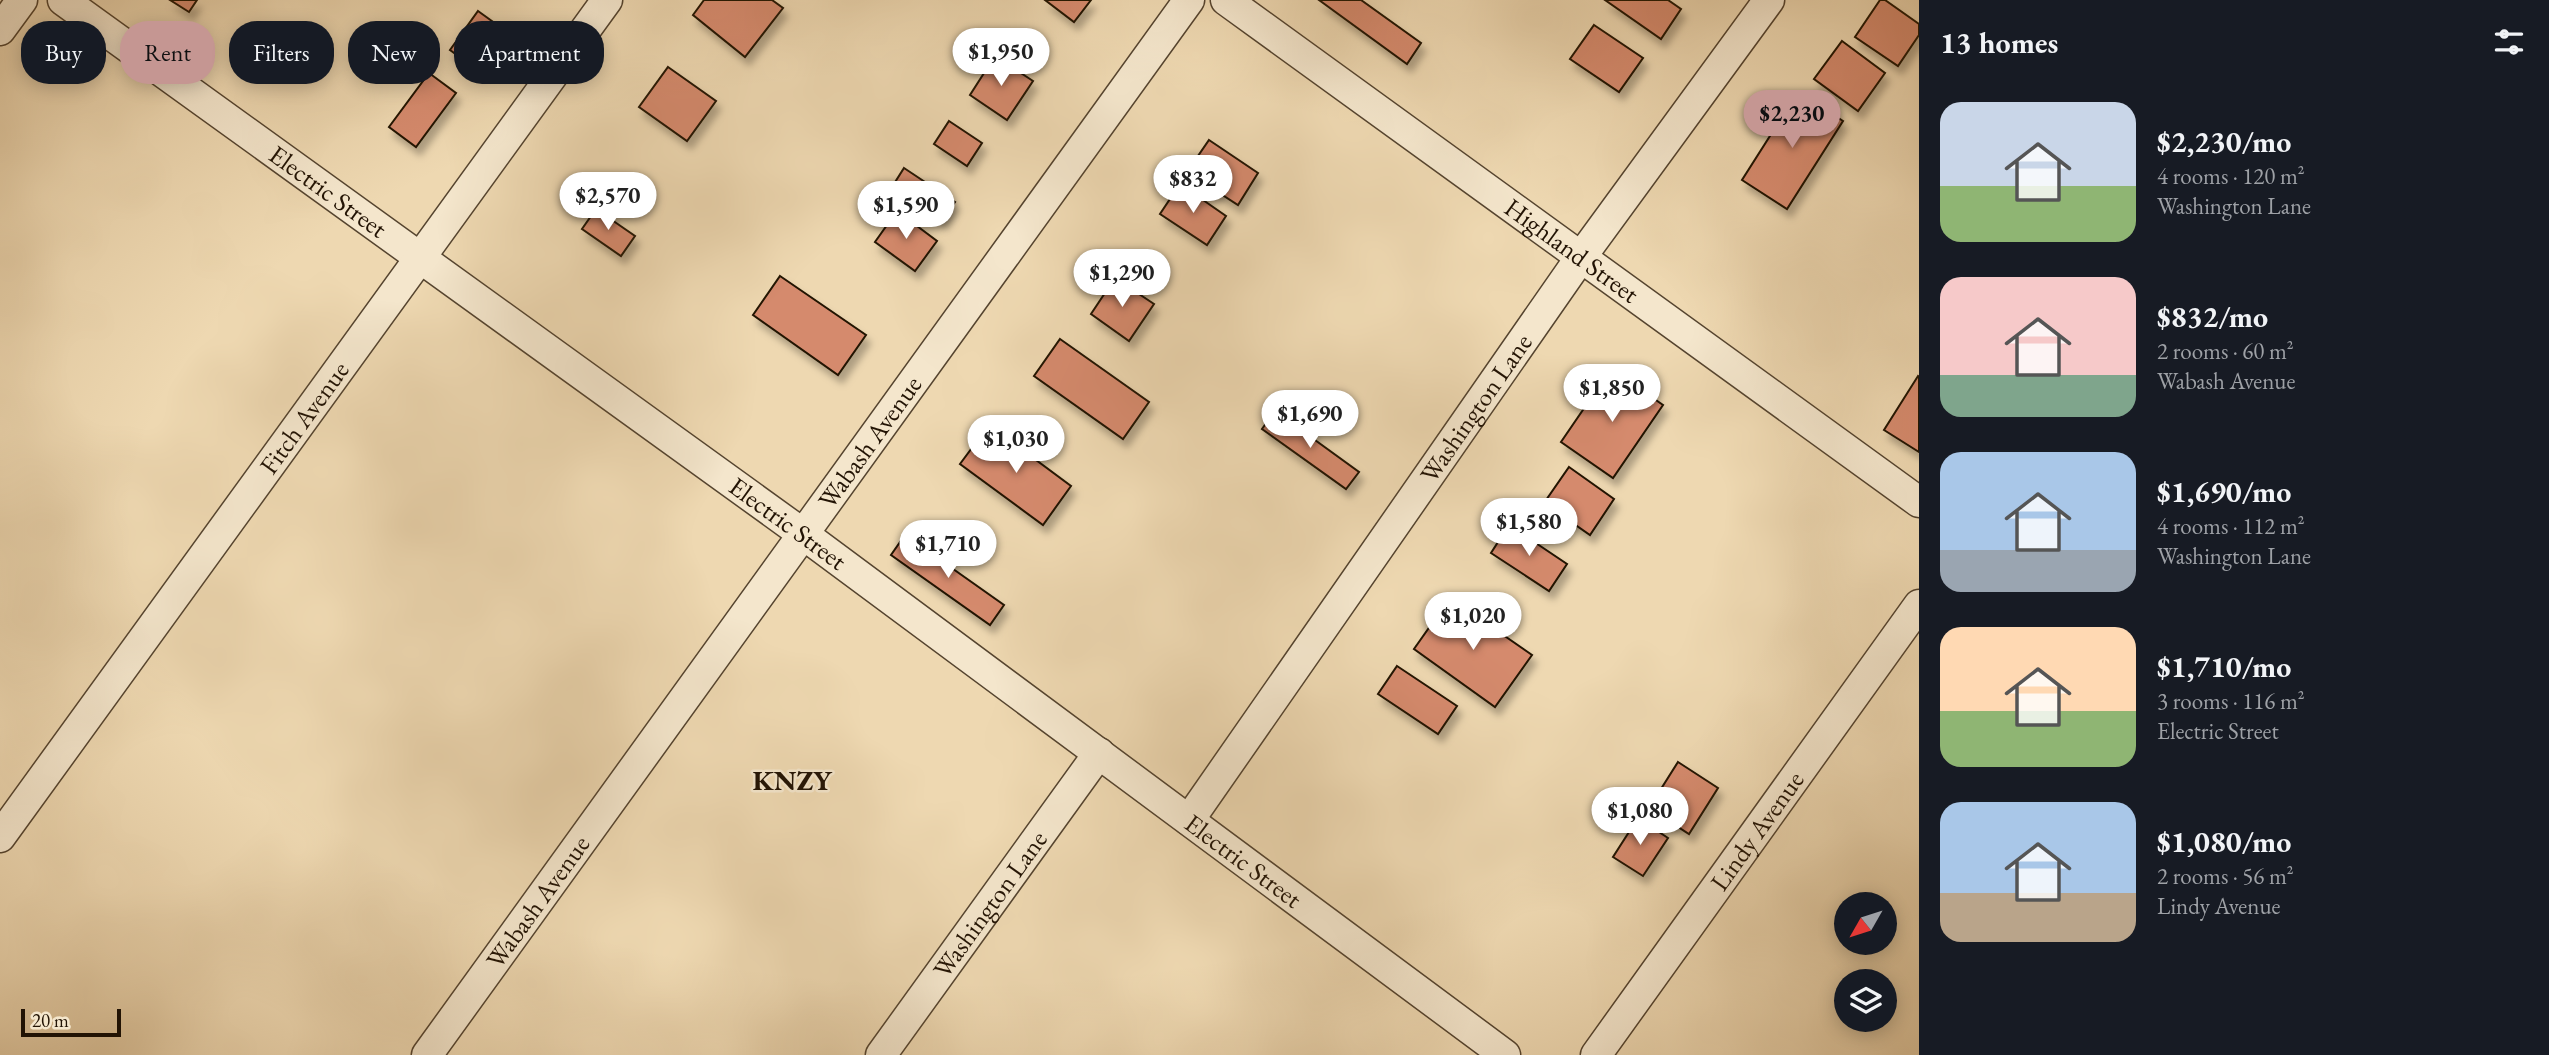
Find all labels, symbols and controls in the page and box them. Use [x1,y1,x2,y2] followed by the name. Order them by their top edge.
[21,21,106,84] chip: Buy
[120,21,215,84] chip: Rent
[229,21,334,84] chip: Filters
[348,21,440,84] chip: New
[454,21,604,84] chip: Apartment
[1940,23,2058,62] text: 13 homes
[2490,23,2528,61] icon: filters
[944,28,1058,88] pin: $1,950
[969,36,1033,66] text: $1,950
[1735,90,1849,150] pin: $2,230
[1760,98,1824,128] text: $2,230
[2157,122,2291,161] text: $2,230/mo
[1996,130,2080,214] icon: home
[262,137,394,245] street label: Electric Street
[1152,156,1234,215] pin: $832
[2157,161,2305,191] text: 4 rooms · 120 m²
[1169,163,1217,193] text: $832
[551,173,665,232] pin: $2,570
[576,180,640,210] text: $2,570
[849,182,963,241] pin: $1,590
[874,189,938,219] text: $1,590
[1498,190,1646,311] street label: Highland Street
[2157,191,2311,221] text: Washington Lane
[1065,250,1179,309] pin: $1,290
[1090,257,1154,287] text: $1,290
[2157,297,2268,336] text: $832/mo
[1996,305,2080,389] icon: home
[1412,327,1540,489] street label: Washington Lane
[2157,336,2294,366] text: 2 rooms · 60 m²
[252,354,357,481] street label: Fitch Avenue
[1555,364,1669,424] pin: $1,850
[2157,366,2295,396] text: Wabash Avenue
[810,369,929,516] street label: Wabash Avenue
[1580,372,1644,402] text: $1,850
[1253,391,1367,450] pin: $1,690
[1278,398,1342,428] text: $1,690
[959,416,1073,475] pin: $1,030
[984,423,1048,453] text: $1,030
[722,469,853,578] street label: Electric Street
[2157,472,2291,511] text: $1,690/mo
[1996,480,2080,564] icon: home
[1472,498,1586,558] pin: $1,580
[1497,506,1561,536] text: $1,580
[2157,511,2305,541] text: 4 rooms · 112 m²
[891,520,1005,580] pin: $1,710
[916,528,980,558] text: $1,710
[2157,541,2311,571] text: Washington Lane
[1416,592,1530,652] pin: $1,020
[1441,600,1505,630] text: $1,020
[2157,647,2291,686] text: $1,710/mo
[1996,655,2080,739] icon: home
[2157,686,2305,716] text: 3 rooms · 116 m²
[2157,716,2279,746] text: Electric Street
[752,762,833,798] district label: KNZY
[1702,764,1811,897] street label: Lindy Avenue
[1583,788,1697,847] pin: $1,080
[1608,795,1672,825] text: $1,080
[1178,806,1309,916] street label: Electric Street
[2157,822,2291,861] text: $1,080/mo
[925,824,1055,985] street label: Washington Lane
[478,828,597,975] street label: Wabash Avenue
[1996,830,2080,914] icon: home
[2157,861,2294,891] text: 2 rooms · 56 m²
[2157,891,2281,921] text: Lindy Avenue
[1834,892,1897,956] north arrow
[1834,892,1897,1032] map controls
[1834,969,1897,1032] button: layers
[21,1006,121,1038] scale bar
[32,1008,69,1033] text: 20 m

